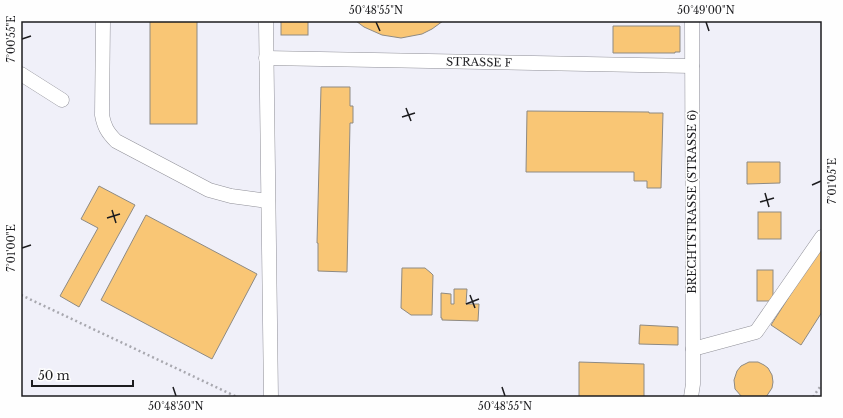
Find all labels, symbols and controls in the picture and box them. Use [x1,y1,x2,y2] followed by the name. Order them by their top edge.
[349,4,403,17] text: 50°48'55"N
[677,4,735,17] text: 50°49'00"N
[5,16,18,62] text: 7°00'55"E
[446,54,513,70] street label: STRASSE F
[685,110,699,294] street label: BRECHTSTRASSE (STRASSE 6)
[826,158,839,204] text: 7°01'05"E
[5,224,18,272] text: 7°01'00"E
[32,362,133,388] scale bar
[38,368,70,383] text: 50 m
[148,400,204,413] text: 50°48'50"N
[478,400,532,413] text: 50°48'55"N

